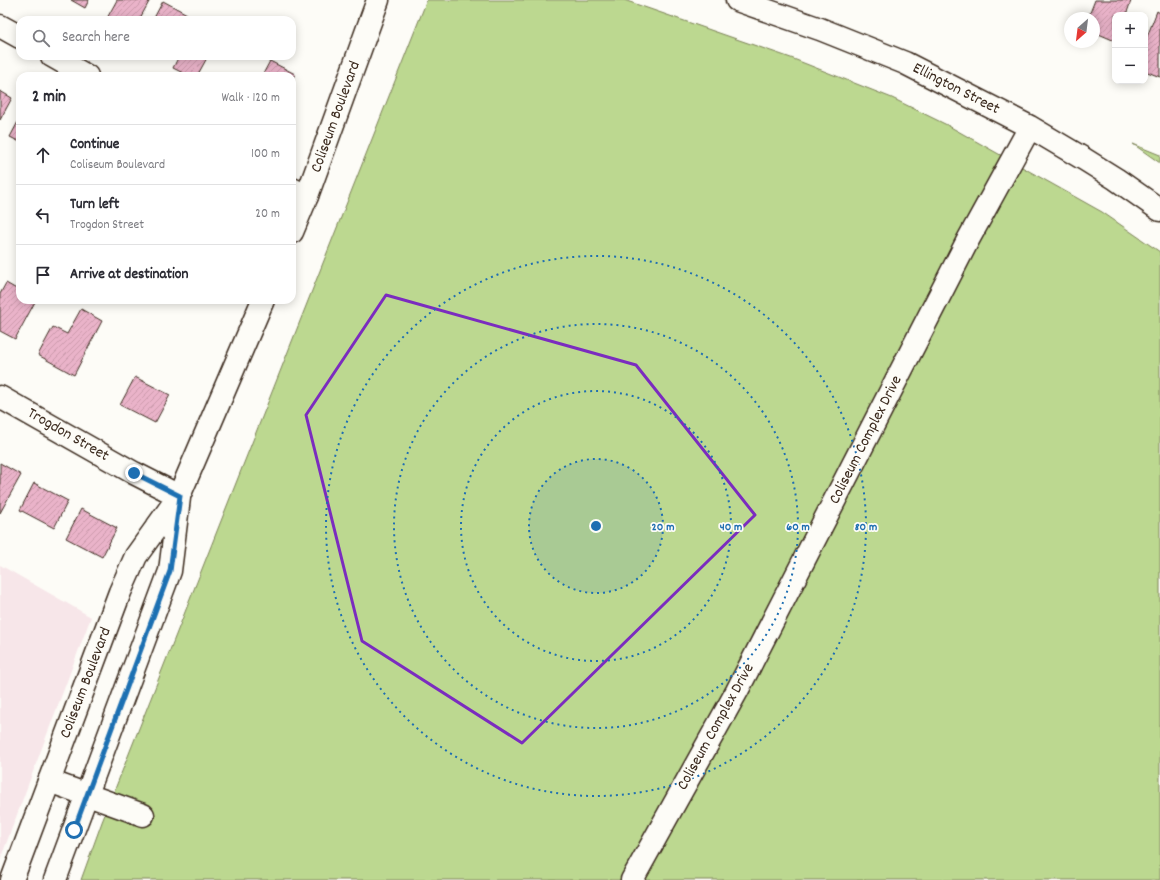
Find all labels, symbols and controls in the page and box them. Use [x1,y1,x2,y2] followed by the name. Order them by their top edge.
[1064,12,1100,48] north arrow
[1112,12,1148,84] map controls
[1112,12,1148,48] button: +
[16,16,296,60] search box
[30,27,52,49] icon: search
[62,27,130,49] text: Search here
[1112,48,1148,84] button: −
[908,57,1004,121] street label: Ellington Street
[305,58,367,176] street label: Coliseum Boulevard
[32,86,66,110] text: 2 min
[222,89,280,108] text: Walk · 120 m
[70,134,119,156] text: Continue
[32,144,54,166] icon: ahead
[251,145,280,164] text: 100 m
[70,156,165,175] text: Coliseum Boulevard
[70,194,119,216] text: Turn left
[32,204,54,226] icon: left
[255,205,280,224] text: 20 m
[70,216,144,235] text: Trogdon Street
[32,264,54,286] icon: arrive
[70,264,188,286] text: Arrive at destination
[824,372,908,508] street label: Coliseum Complex Drive
[23,402,113,468] street label: Trogdon Street
[125,464,143,482] route end
[589,519,603,533] centre of rings
[652,519,674,536] text: 20 m
[720,519,742,536] text: 40 m
[786,519,810,536] text: 60 m
[855,519,877,536] text: 80 m
[54,624,118,742] street label: Coliseum Boulevard
[672,659,760,795] street label: Coliseum Complex Drive
[65,821,83,839] route start

